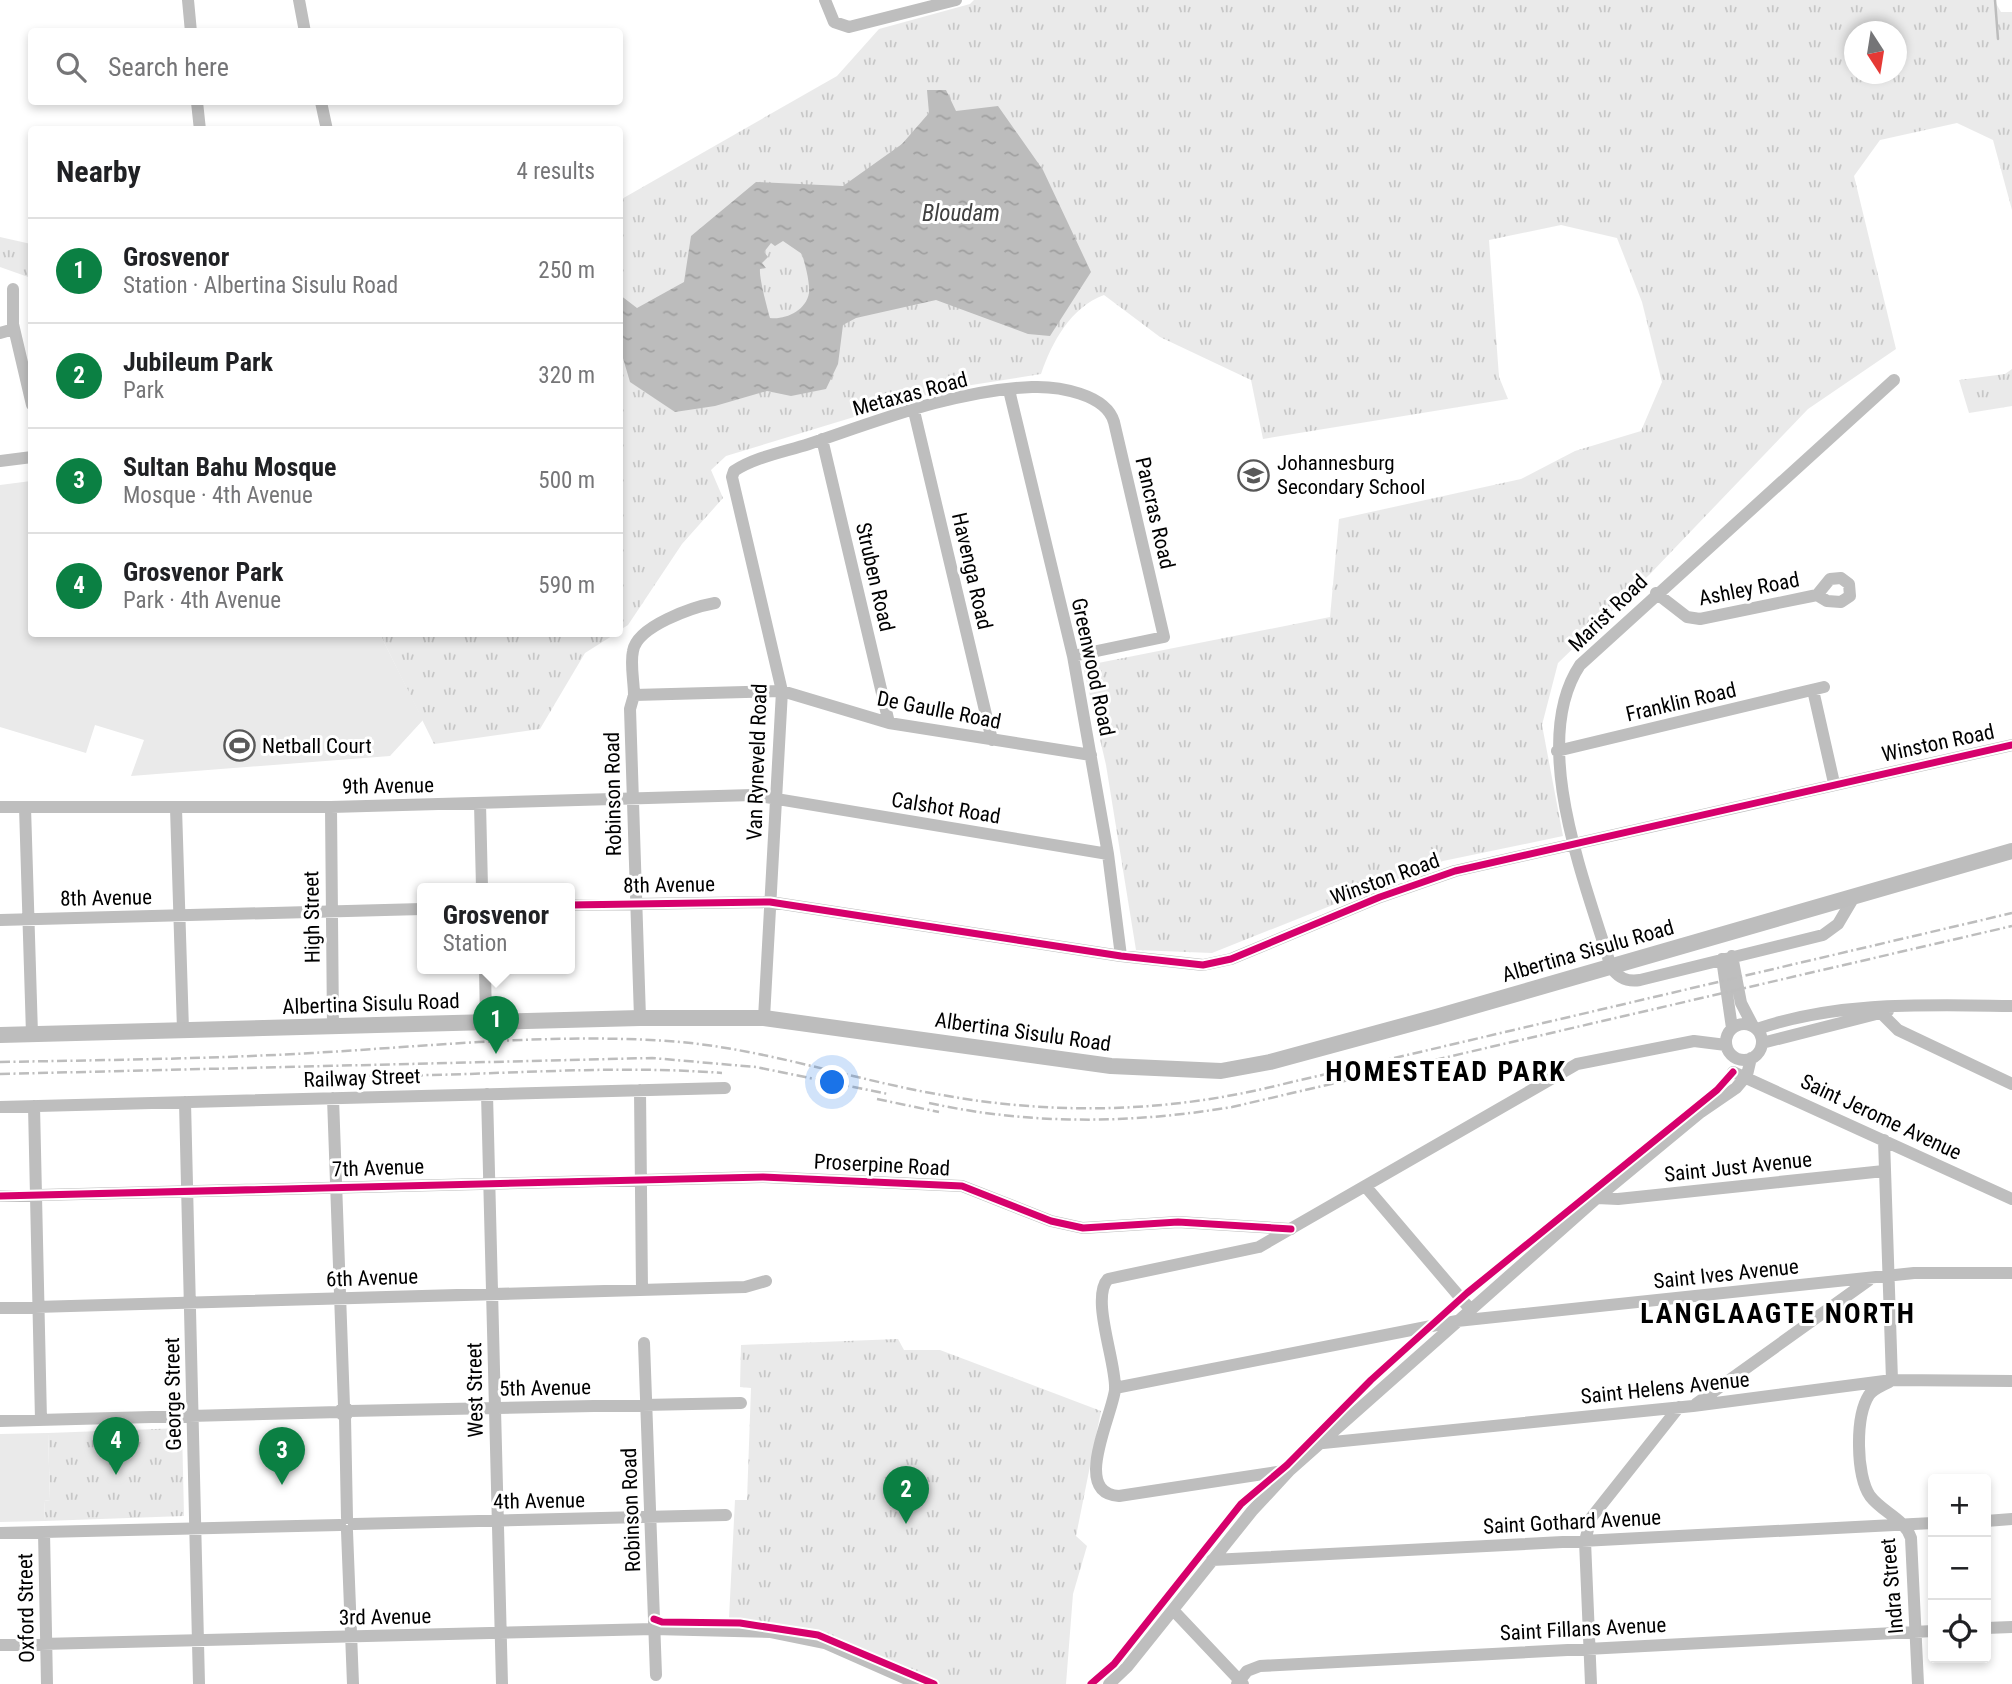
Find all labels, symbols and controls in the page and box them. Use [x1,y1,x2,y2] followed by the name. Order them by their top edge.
[1844,21,1907,84] north arrow
[28,28,623,105] search box
[52,48,90,86] icon: search
[108,52,229,82] text: Search here
[56,154,141,189] text: Nearby
[517,158,595,185] text: 4 results
[922,200,1000,227] water label: Bloudam
[123,242,229,272] text: Grosvenor
[73,257,85,284] text: 1
[538,257,595,284] text: 250 m
[123,272,398,299] text: Station · Albertina Sisulu Road
[123,347,273,377] text: Jubileum Park
[73,362,85,389] text: 2
[538,362,595,389] text: 320 m
[850,367,970,421] street label: Metaxas Road
[123,377,164,404] text: Park
[1277,451,1425,499] place label: Johannesburg Secondary School
[123,452,336,482] text: Sultan Bahu Mosque
[1130,455,1180,571] street label: Pancras Road
[1237,458,1271,492] school or university icon: Johannesburg Secondary School
[73,467,85,494] text: 3
[538,467,595,494] text: 500 m
[123,482,313,509] text: Mosque · 4th Avenue
[947,510,997,632] street label: Havenga Road
[851,520,899,634] street label: Struben Road
[123,557,283,587] text: Grosvenor Park
[1697,567,1801,611] street label: Ashley Road
[1564,570,1652,656] street label: Marist Road
[73,572,85,599] text: 4
[538,572,595,599] text: 590 m
[123,587,281,614] text: Park · 4th Avenue
[1067,596,1119,738] street label: Greenwood Road
[1624,678,1738,726] street label: Franklin Road
[742,683,772,841] street label: Van Ryneveld Road
[875,686,1003,734] street label: De Gaulle Road
[1880,719,1996,767] street label: Winston Road
[222,729,256,763] sports icon: Netball Court
[600,732,626,856] street label: Robinson Road
[262,734,372,758] place label: Netball Court
[342,773,434,799] street label: 9th Avenue
[890,788,1002,828] street label: Calshot Road
[1327,848,1443,910] street label: Winston Road
[299,871,325,963] street label: High Street
[623,872,715,898] street label: 8th Avenue
[417,883,575,974] popup
[60,885,152,911] street label: 8th Avenue
[443,900,549,930] text: Grosvenor
[1499,915,1677,987] street label: Albertina Sisulu Road
[443,930,507,957] text: Station
[282,989,460,1019] street label: Albertina Sisulu Road
[473,996,519,1054] pin: 1
[933,1008,1113,1056] street label: Albertina Sisulu Road
[1325,1055,1567,1088] district label: HOMESTEAD PARK
[303,1064,421,1092] street label: Railway Street
[815,1065,849,1099] your location
[1797,1069,1965,1165] street label: Saint Jerome Avenue
[1663,1147,1813,1187] street label: Saint Just Avenue
[813,1149,951,1181] street label: Proserpine Road
[332,1154,425,1182] street label: 7th Avenue
[1652,1254,1800,1294] street label: Saint Ives Avenue
[326,1264,419,1292] street label: 6th Avenue
[1640,1297,1916,1330] district label: LANGLAAGTE NORTH
[160,1337,186,1451] street label: George Street
[462,1342,488,1438] street label: West Street
[1579,1367,1751,1409] street label: Saint Helens Avenue
[499,1375,591,1401] street label: 5th Avenue
[93,1417,139,1475] pin: 4
[259,1427,305,1485] pin: 3
[617,1447,645,1573] street label: Robinson Road
[883,1466,929,1524] pin: 2
[1928,1474,1991,1663] map controls
[1928,1474,1991,1537] button: +
[493,1488,585,1514] street label: 4th Avenue
[1482,1505,1662,1539] street label: Saint Gothard Avenue
[1876,1537,1908,1635] street label: Indra Street
[1928,1537,1991,1600] button: −
[13,1553,39,1663] street label: Oxford Street
[1928,1600,1991,1663] button: locate
[339,1604,431,1630] street label: 3rd Avenue
[1499,1613,1667,1645] street label: Saint Fillans Avenue

